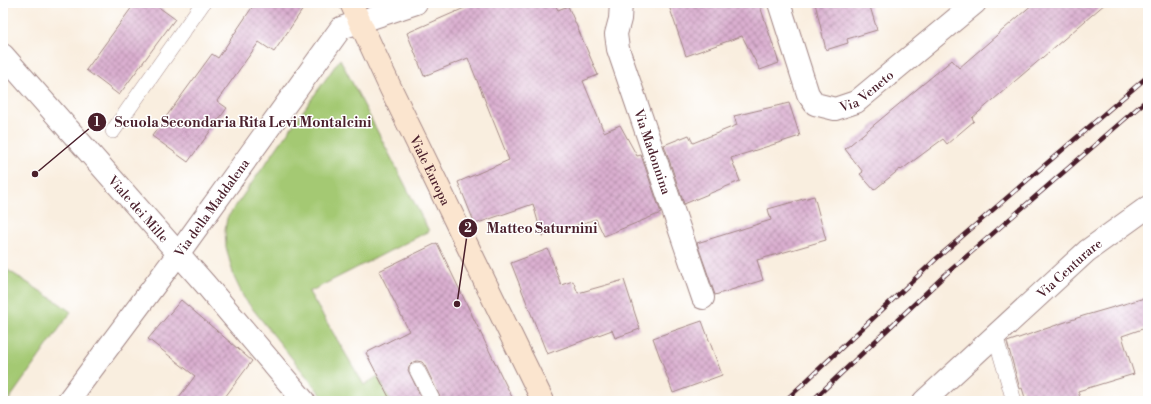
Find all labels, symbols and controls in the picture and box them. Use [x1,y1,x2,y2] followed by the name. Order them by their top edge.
[837,67,897,116] street label: Via Veneto
[630,106,674,197] street label: Via Madonnina
[87,109,380,135] callout: Scuola Secondaria Rita Levi Montalcini
[115,114,372,132] text: Scuola Secondaria Rita Levi Montalcini
[94,115,100,130] text: 1
[405,132,454,208] street label: Viale Europa
[171,155,253,261] street label: Via della Maddalena
[104,172,172,246] street label: Viale dei Mille
[458,215,605,241] callout: Matteo Saturnini
[487,220,598,238] text: Matteo Saturnini
[464,221,472,236] text: 2
[1033,236,1106,303] street label: Via Centurare

